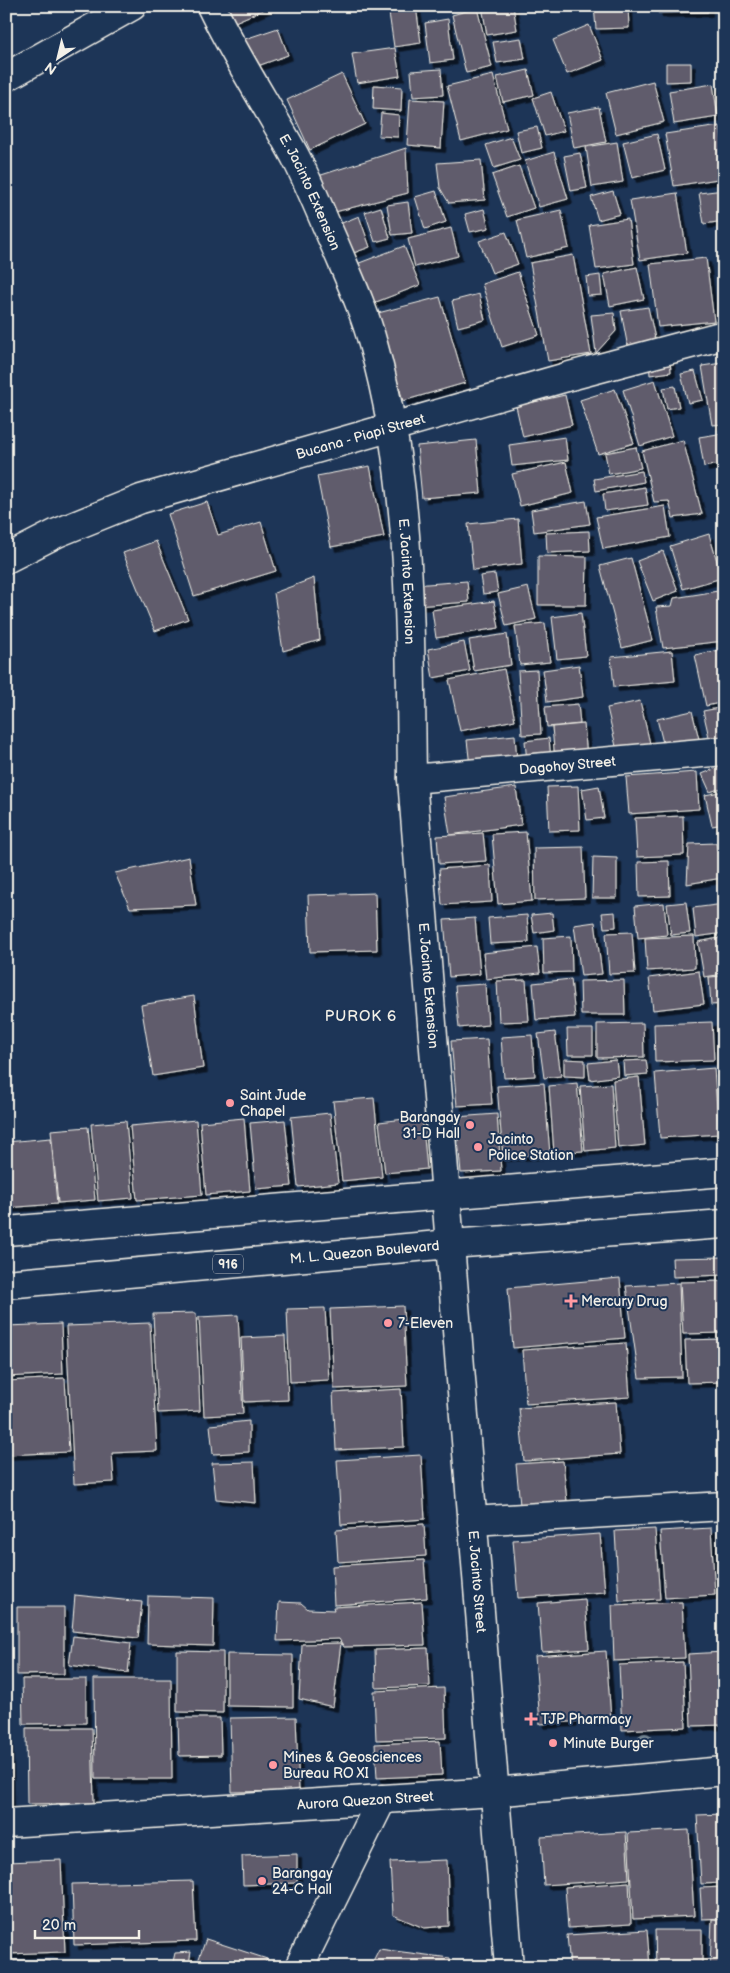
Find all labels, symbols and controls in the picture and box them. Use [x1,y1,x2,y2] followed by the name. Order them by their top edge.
[32,32,82,82] north arrow
[42,58,60,78] text: N
[275,131,344,253] street label: E. Jacinto Extension
[294,410,428,463] street label: Bucana - Piapi Street
[395,518,418,645] street label: E. Jacinto Extension
[518,753,617,778] street label: Dagohoy Street
[415,922,442,1049] street label: E. Jacinto Extension
[325,1007,397,1026] district label: PUROK 6
[240,1087,306,1120] place label: Saint Jude Chapel
[224,1097,236,1109] marker: Saint Jude Chapel
[400,1109,461,1142] place label: Barangay 31-D Hall
[464,1119,476,1131] marker: Barangay 31-D Hall
[488,1131,574,1164] place label: Jacinto Police Station
[472,1141,484,1153] marker: Jacinto Police Station
[289,1237,440,1267] street label: M. L. Quezon Boulevard
[213,1254,243,1274] road number: 916
[581,1293,668,1310] place label: Mercury Drug
[565,1295,577,1307] marker: Mercury Drug
[398,1315,453,1332] place label: 7-Eleven
[382,1317,394,1329] marker: 7-Eleven
[464,1530,490,1634] street label: E. Jacinto Street
[541,1711,632,1728] place label: TJP Pharmacy
[525,1713,537,1725] marker: TJP Pharmacy
[563,1735,655,1752] place label: Minute Burger
[547,1737,559,1749] marker: Minute Burger
[283,1749,422,1782] place label: Mines & Geosciences Bureau RO XI
[267,1759,279,1771] marker: Mines & Geosciences Bureau RO XI
[296,1788,435,1813] street label: Aurora Quezon Street
[272,1865,333,1898] place label: Barangay 24-C Hall
[256,1875,268,1887] marker: Barangay 24-C Hall
[35,1908,139,1940] scale bar
[42,1916,76,1935] text: 20 m

